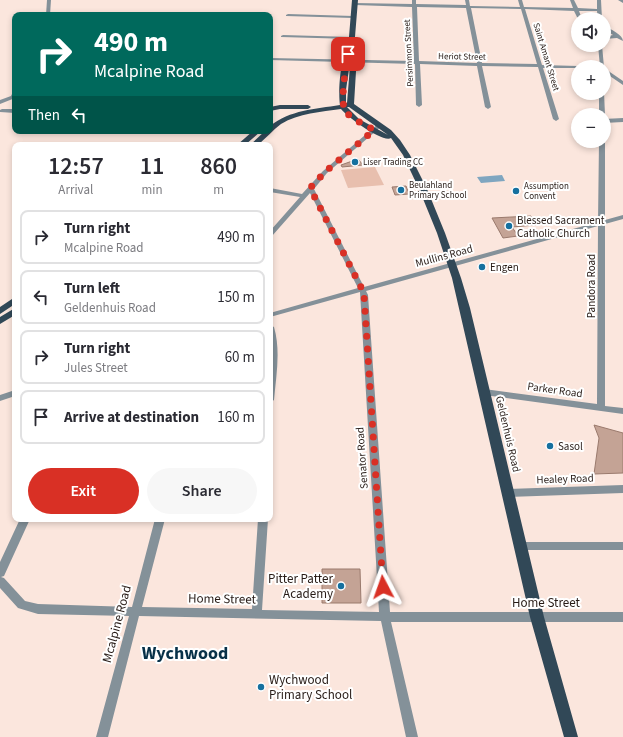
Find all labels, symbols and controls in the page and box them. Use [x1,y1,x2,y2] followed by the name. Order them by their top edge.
[571,12,611,148] map controls
[571,12,611,52] button: sound
[401,19,417,87] street label: Persimmon Street
[529,21,563,93] street label: Saint Amant Street
[94,22,168,62] text: 490 m
[28,28,80,80] icon: right
[331,37,365,71] pin
[337,43,359,65] icon: arrive
[438,50,486,64] street label: Heriot Street
[94,59,204,84] text: Mcalpine Road
[571,60,611,100] button: +
[68,104,90,126] icon: left
[28,105,60,126] text: Then
[571,108,611,148] button: −
[48,149,104,184] text: 12:57
[140,149,164,184] text: 11
[200,149,237,184] text: 860
[363,156,423,169] place label: Liser Trading CC
[350,157,360,167] marker: Liser Trading CC
[409,179,467,202] place label: Beulahland Primary School
[524,180,569,203] place label: Assumption Convent
[58,181,93,199] text: Arrival
[141,181,163,199] text: min
[213,181,224,199] text: m
[396,185,406,195] marker: Beulahland Primary School
[511,186,521,196] marker: Assumption Convent
[517,213,605,241] place label: Blessed Sacrament Catholic Church
[64,218,130,239] text: Turn right
[504,221,514,231] marker: Blessed Sacrament Catholic Church
[30,226,52,248] icon: right
[217,227,255,248] text: 490 m
[64,239,144,257] text: Mcalpine Road
[414,241,474,271] street label: Mullins Road
[584,254,599,318] street label: Pandora Road
[490,260,519,275] place label: Engen
[477,262,487,272] marker: Engen
[64,278,120,299] text: Turn left
[30,286,52,308] icon: left
[217,287,255,308] text: 150 m
[64,299,156,317] text: Geldenhuis Road
[64,338,130,359] text: Turn right
[30,346,52,368] icon: right
[225,347,255,368] text: 60 m
[64,359,128,377] text: Jules Street
[526,379,584,401] street label: Parker Road
[492,394,524,474] street label: Geldenhuis Road
[30,406,52,428] icon: arrive
[64,407,199,428] text: Arrive at destination
[217,407,255,428] text: 160 m
[352,427,372,489] street label: Senator Road
[558,439,583,454] place label: Sasol
[545,441,555,451] marker: Sasol
[28,468,139,514] button: Exit
[147,468,257,514] button: Share
[536,471,594,487] street label: Healey Road
[362,566,404,608] position arrow
[268,570,333,603] place label: Pitter Patter Academy
[336,581,346,591] marker: Pitter Patter Academy
[98,583,136,665] street label: Mcalpine Road
[188,589,257,609] street label: Home Street
[512,594,581,612] street label: Home Street
[142,641,228,666] district label: Wychwood
[269,671,352,704] place label: Wychwood Primary School
[256,682,266,692] marker: Wychwood Primary School

